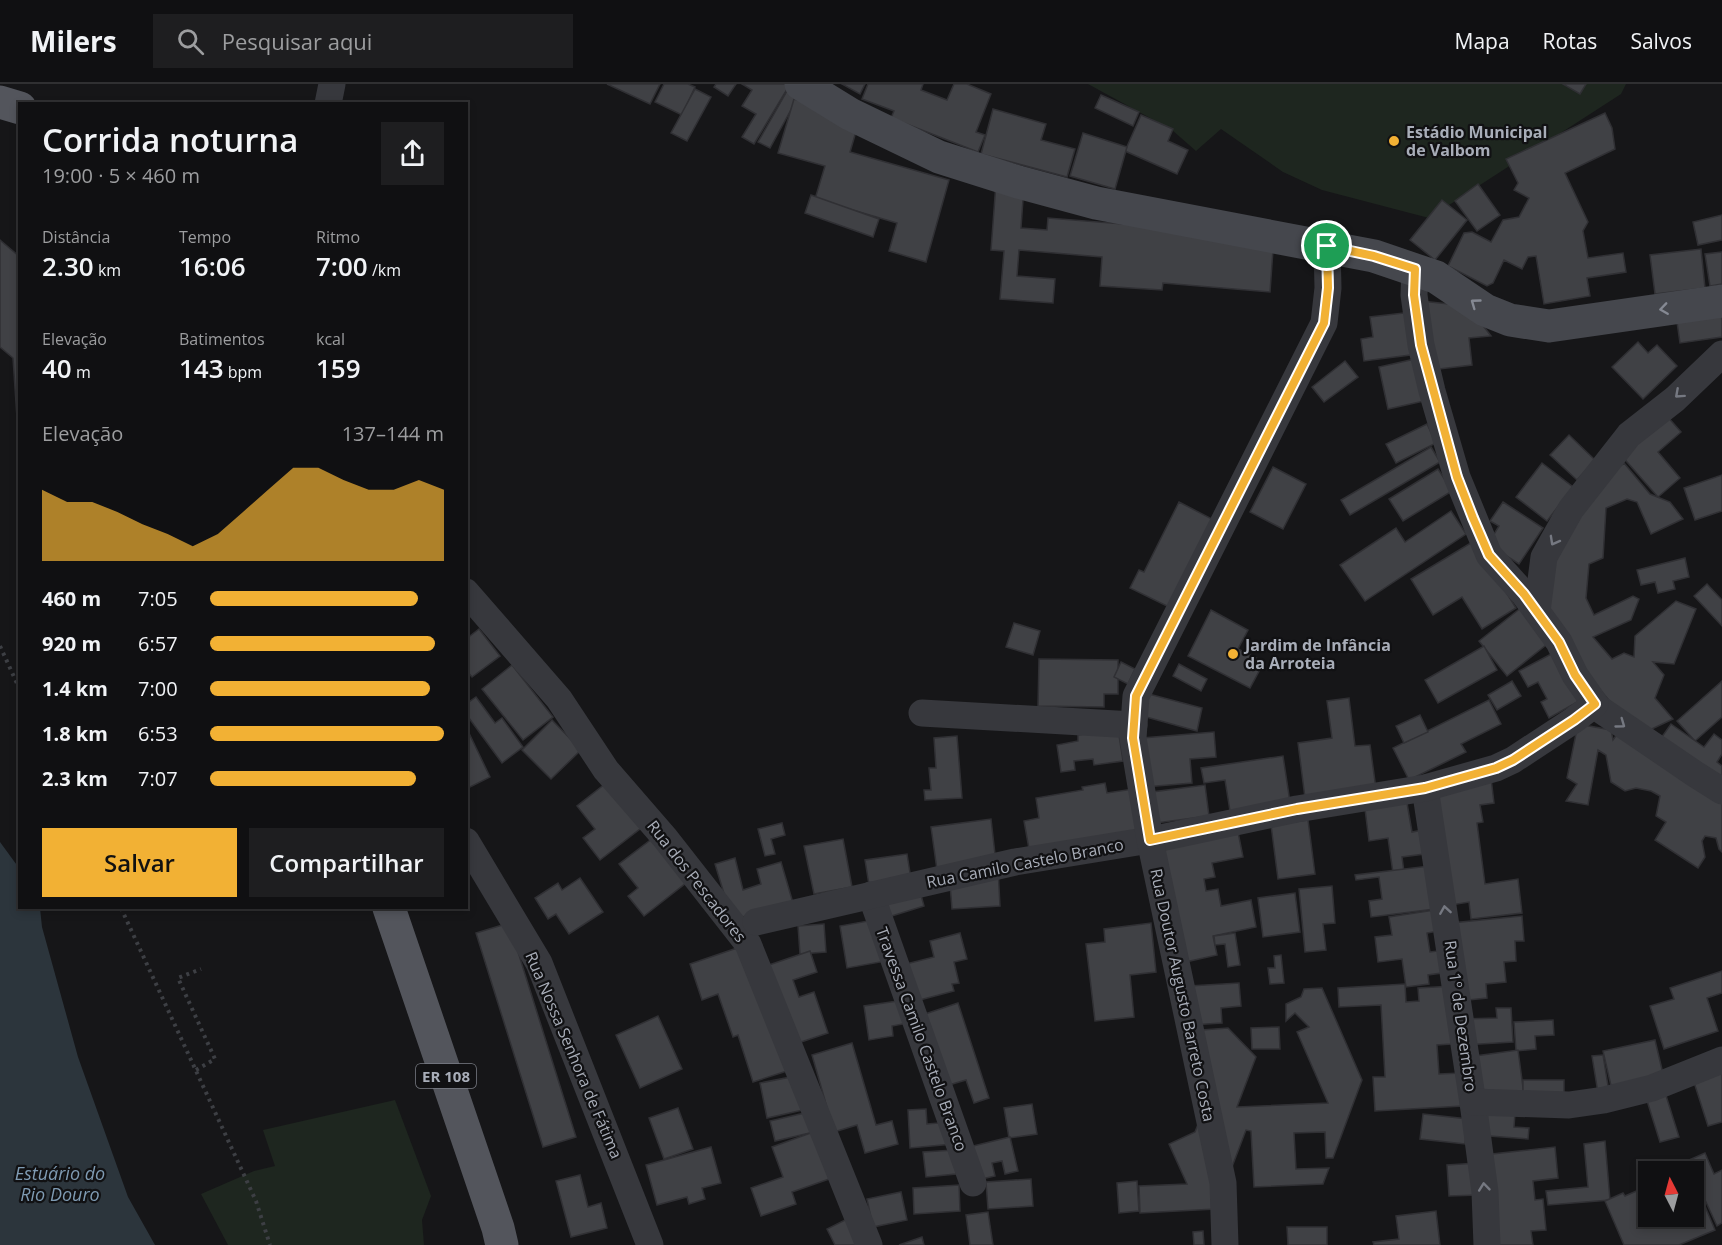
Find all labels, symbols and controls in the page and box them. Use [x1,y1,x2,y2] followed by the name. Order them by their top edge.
[153,14,573,68] search box
[30,22,117,60] text: Milers
[174,25,207,58] icon: search
[222,26,372,56] text: Pesquisar aqui
[1455,27,1510,55] text: Mapa
[1543,27,1597,55] text: Rotas
[1630,27,1692,55] text: Salvos
[42,117,298,162] text: Corrida noturna
[1406,121,1547,161] place label: Estádio Municipal de Valbom
[381,122,444,185] button: share
[1387,134,1401,148] marker: Estádio Municipal de Valbom
[42,162,200,189] text: 19:00 · 5 × 460 m
[1301,220,1352,271] pin
[42,226,110,248] text: Distância
[179,226,231,248] text: Tempo
[316,226,360,248] text: Ritmo
[1310,229,1343,262] icon: arrive
[42,248,94,284] text: 2.30
[179,248,246,284] text: 16:06
[316,248,368,284] text: 7:00
[94,259,121,281] text: km
[368,259,401,281] text: /km
[1471,299,1482,310] one-way arrow
[1660,302,1670,315] one-way arrow
[42,328,107,350] text: Elevação
[179,328,265,350] text: Batimentos
[316,328,345,350] text: kcal
[42,350,72,386] text: 40
[179,350,224,386] text: 143
[316,350,361,386] text: 159
[72,361,91,383] text: m
[224,361,262,383] text: bpm
[1675,387,1686,398] one-way arrow
[42,420,123,447] text: Elevação
[342,420,444,447] text: 137–144 m
[1549,535,1561,545] one-way arrow
[42,585,101,612] text: 460 m
[138,585,178,612] text: 7:05
[42,630,101,657] text: 920 m
[138,630,178,657] text: 6:57
[1243,634,1391,674] place label: Jardim de Infância da Arroteia
[1226,647,1240,661] marker: Jardim de Infância da Arroteia
[42,675,108,702] text: 1.4 km
[138,675,178,702] text: 7:00
[1614,717,1625,728] one-way arrow
[42,720,108,747] text: 1.8 km
[138,720,178,747] text: 6:53
[42,765,108,792] text: 2.3 km
[138,765,178,792] text: 7:07
[642,815,752,947] street label: Rua dos Pescadores
[42,828,237,897] button: Salvar
[249,828,444,897] button: Compartilhar
[925,833,1125,893] street label: Rua Camilo Castelo Branco
[1145,867,1221,1123] street label: Rua Doutor Augusto Barreto Costa
[1439,906,1451,915] one-way arrow
[871,924,973,1154] street label: Travessa Camilo Castelo Branco
[1439,939,1483,1093] street label: Rua 1º de Dezembro
[520,948,628,1162] street label: Rua Nossa Senhora de Fátima
[416,1064,476,1088] road number: ER 108
[15,1161,105,1206] water label: Estuário do Rio Douro
[1638,1161,1704,1227] north arrow
[1638,1161,1704,1227] map controls
[1478,1182,1491,1191] one-way arrow

